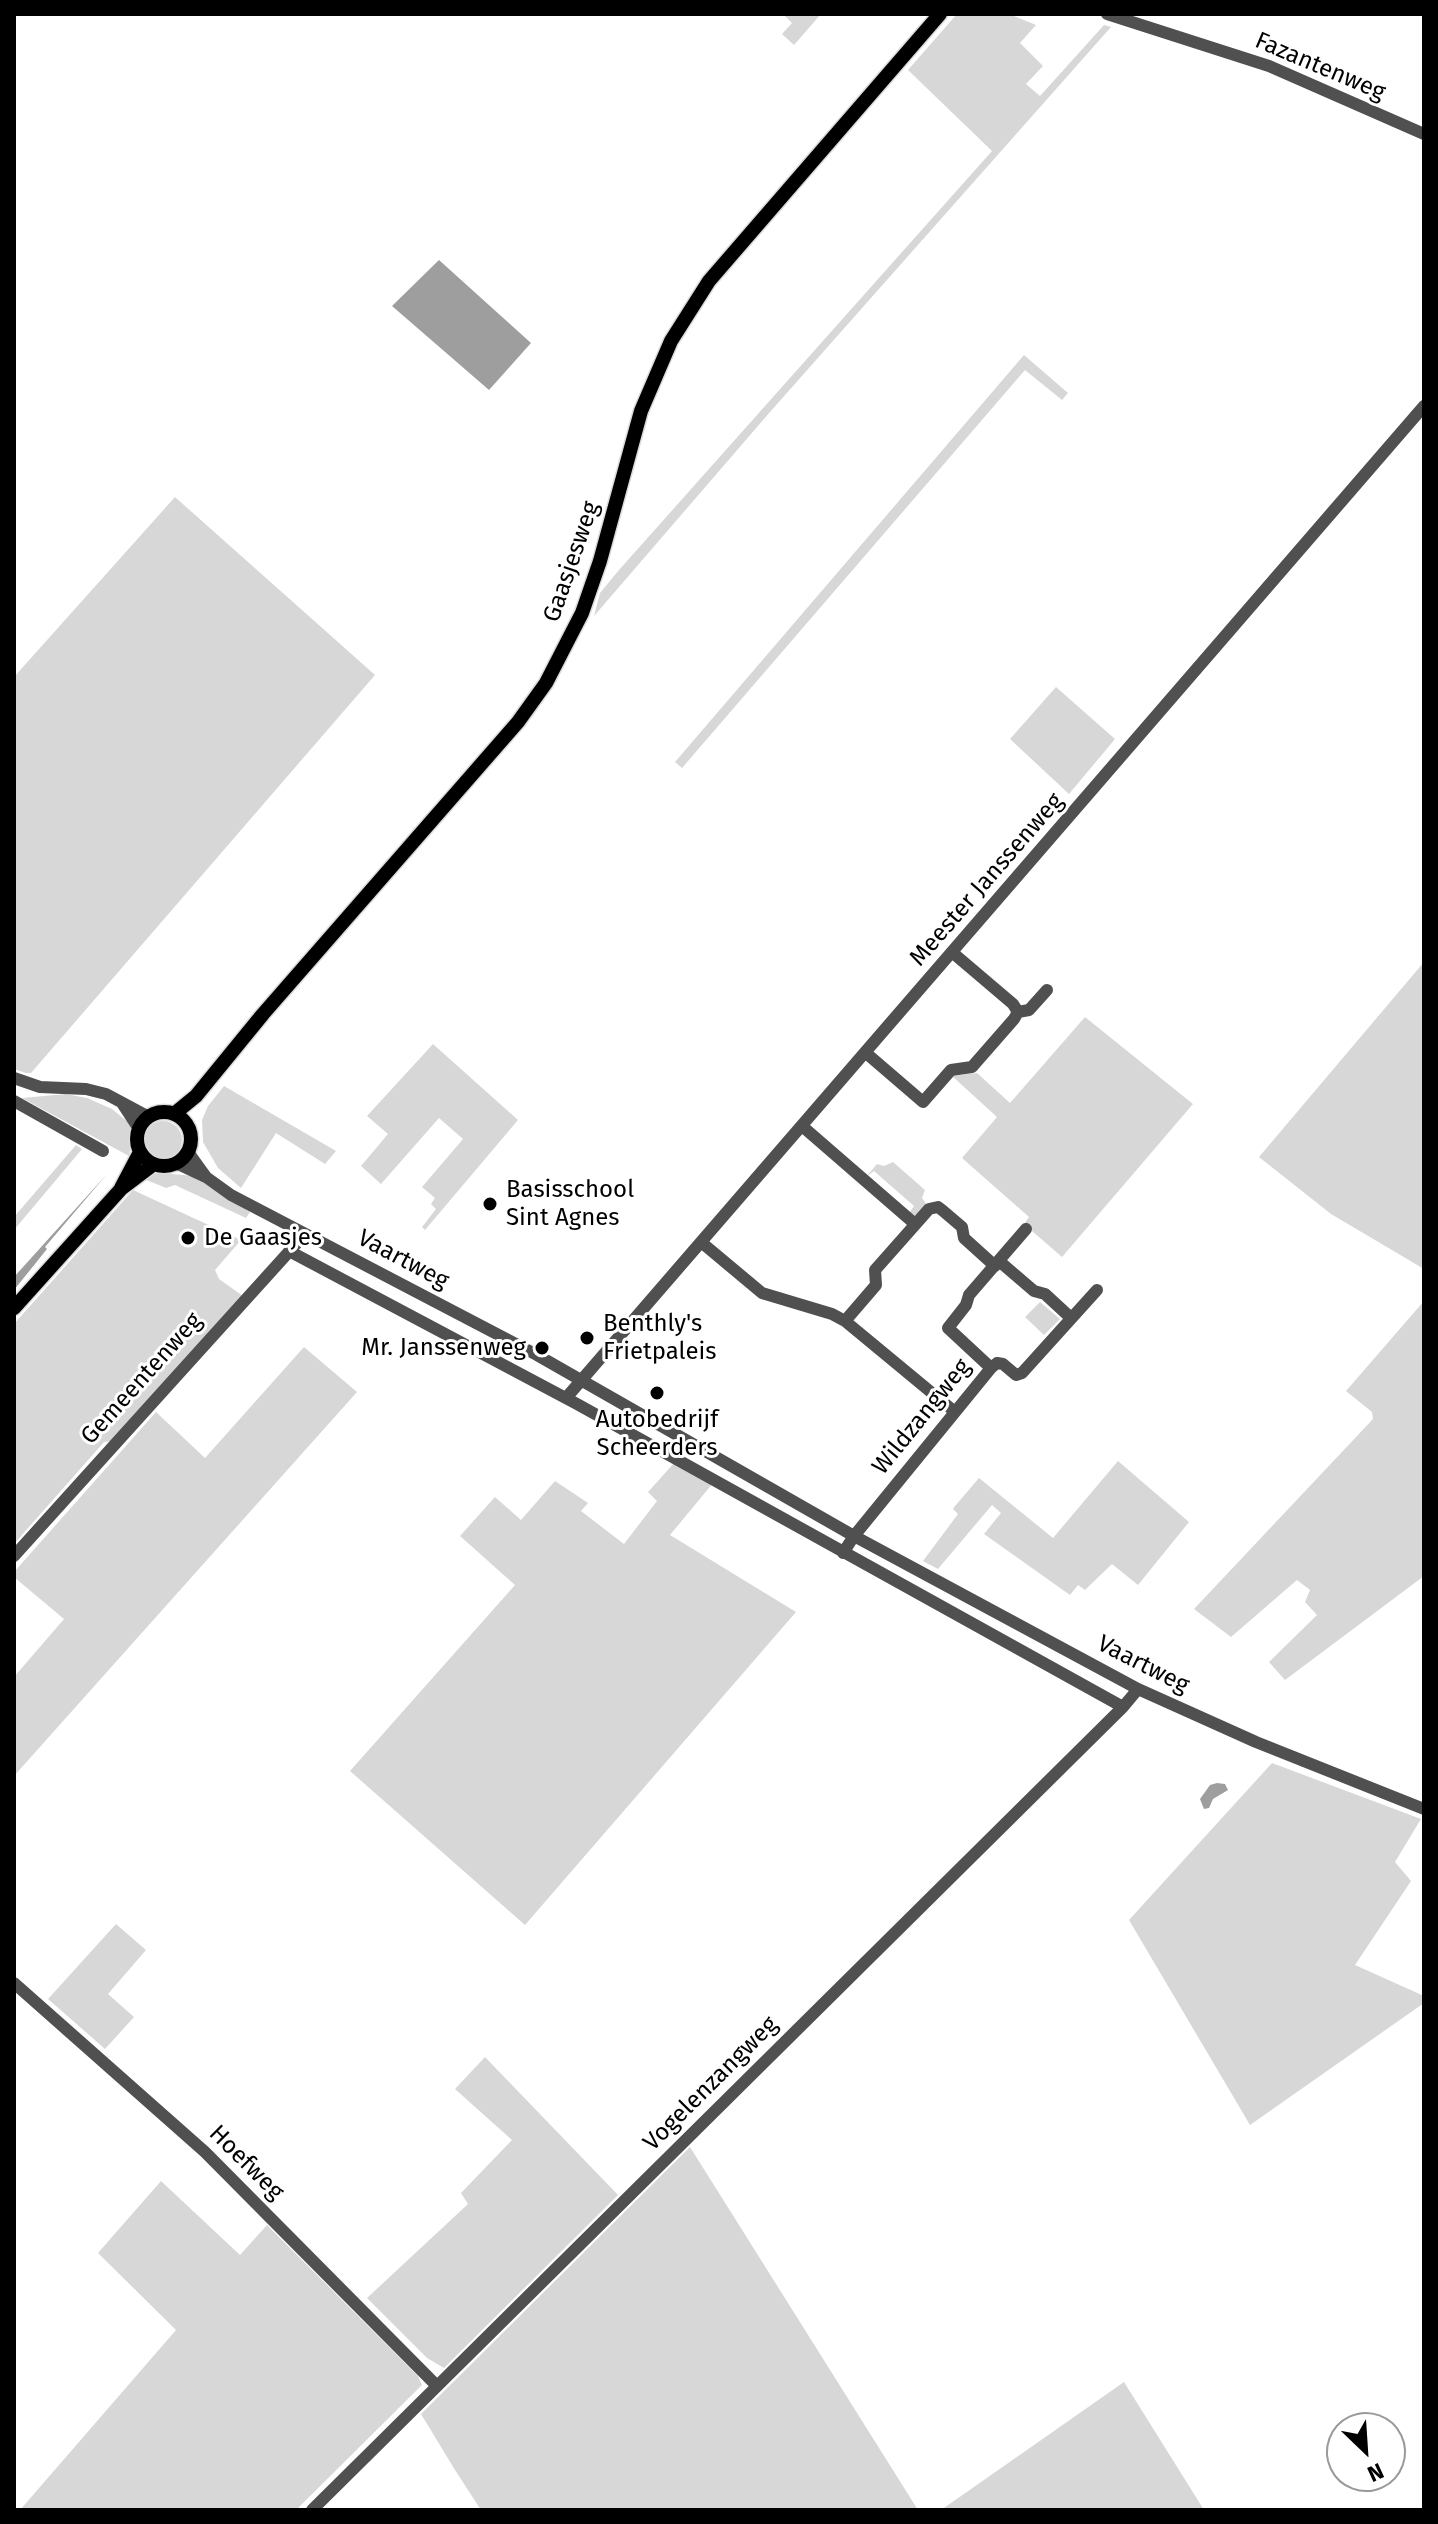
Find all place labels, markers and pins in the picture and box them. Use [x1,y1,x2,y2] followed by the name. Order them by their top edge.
[506,1176,634,1232] place label: Basisschool Sint Agnes
[481,1195,499,1213] marker: Basisschool Sint Agnes
[204,1224,322,1252] place label: De Gaasjes
[179,1229,197,1247] marker: De Gaasjes
[603,1310,717,1366] place label: Benthly's Frietpaleis
[578,1329,596,1347] marker: Benthly's Frietpaleis
[361,1334,526,1362] place label: Mr. Janssenweg
[533,1339,551,1357] marker: Mr. Janssenweg
[648,1384,666,1402] marker: Autobedrijf Scheerders
[596,1406,718,1462] place label: Autobedrijf Scheerders

